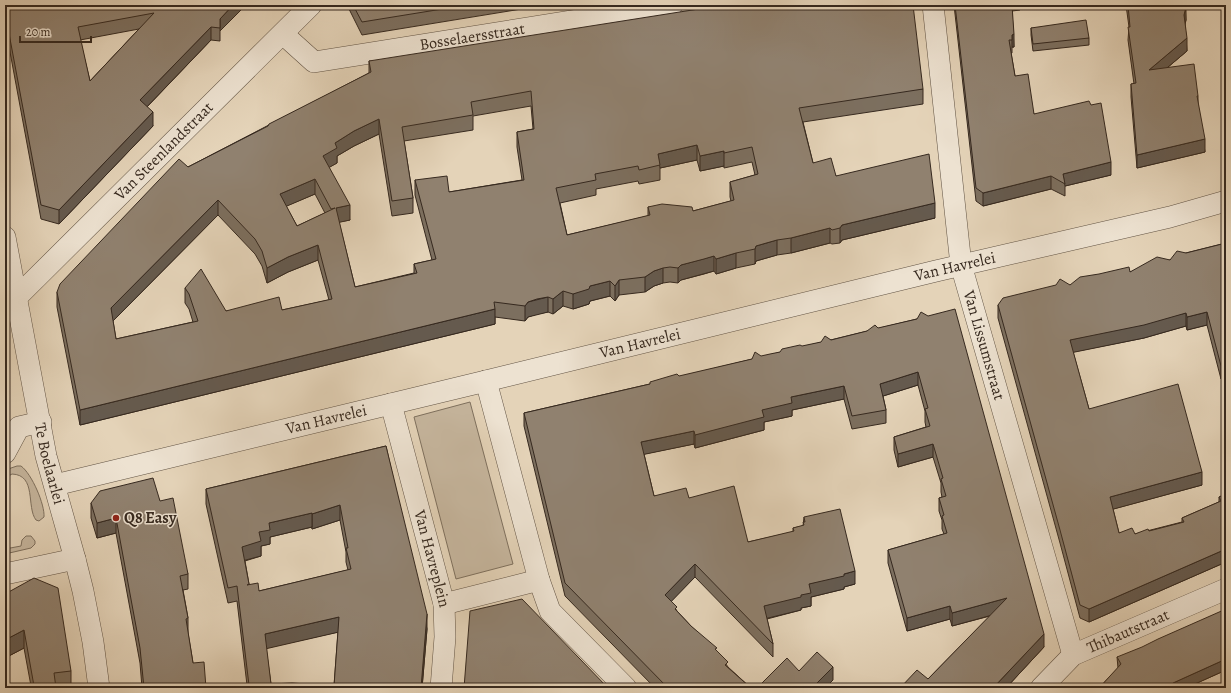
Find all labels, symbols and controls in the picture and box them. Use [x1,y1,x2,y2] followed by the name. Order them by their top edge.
[20,18,91,44] scale bar
[418,18,527,56] street label: Bosselaersstraat
[26,24,50,40] text: 20 m
[109,97,218,206] street label: Van Steenlandstraat
[911,247,998,287] street label: Van Havrelei
[958,287,1010,403] street label: Van Lissumstraat
[596,323,683,364] street label: Van Havrelei
[282,399,369,440] street label: Van Havrelei
[29,421,70,507] street label: Te Boelaarlei
[124,507,177,529] place label: Q8 Easy
[408,507,455,610] street label: Van Havreplein
[111,513,121,523] marker: Q8 Easy
[1083,604,1173,659] street label: Thibautstraat

